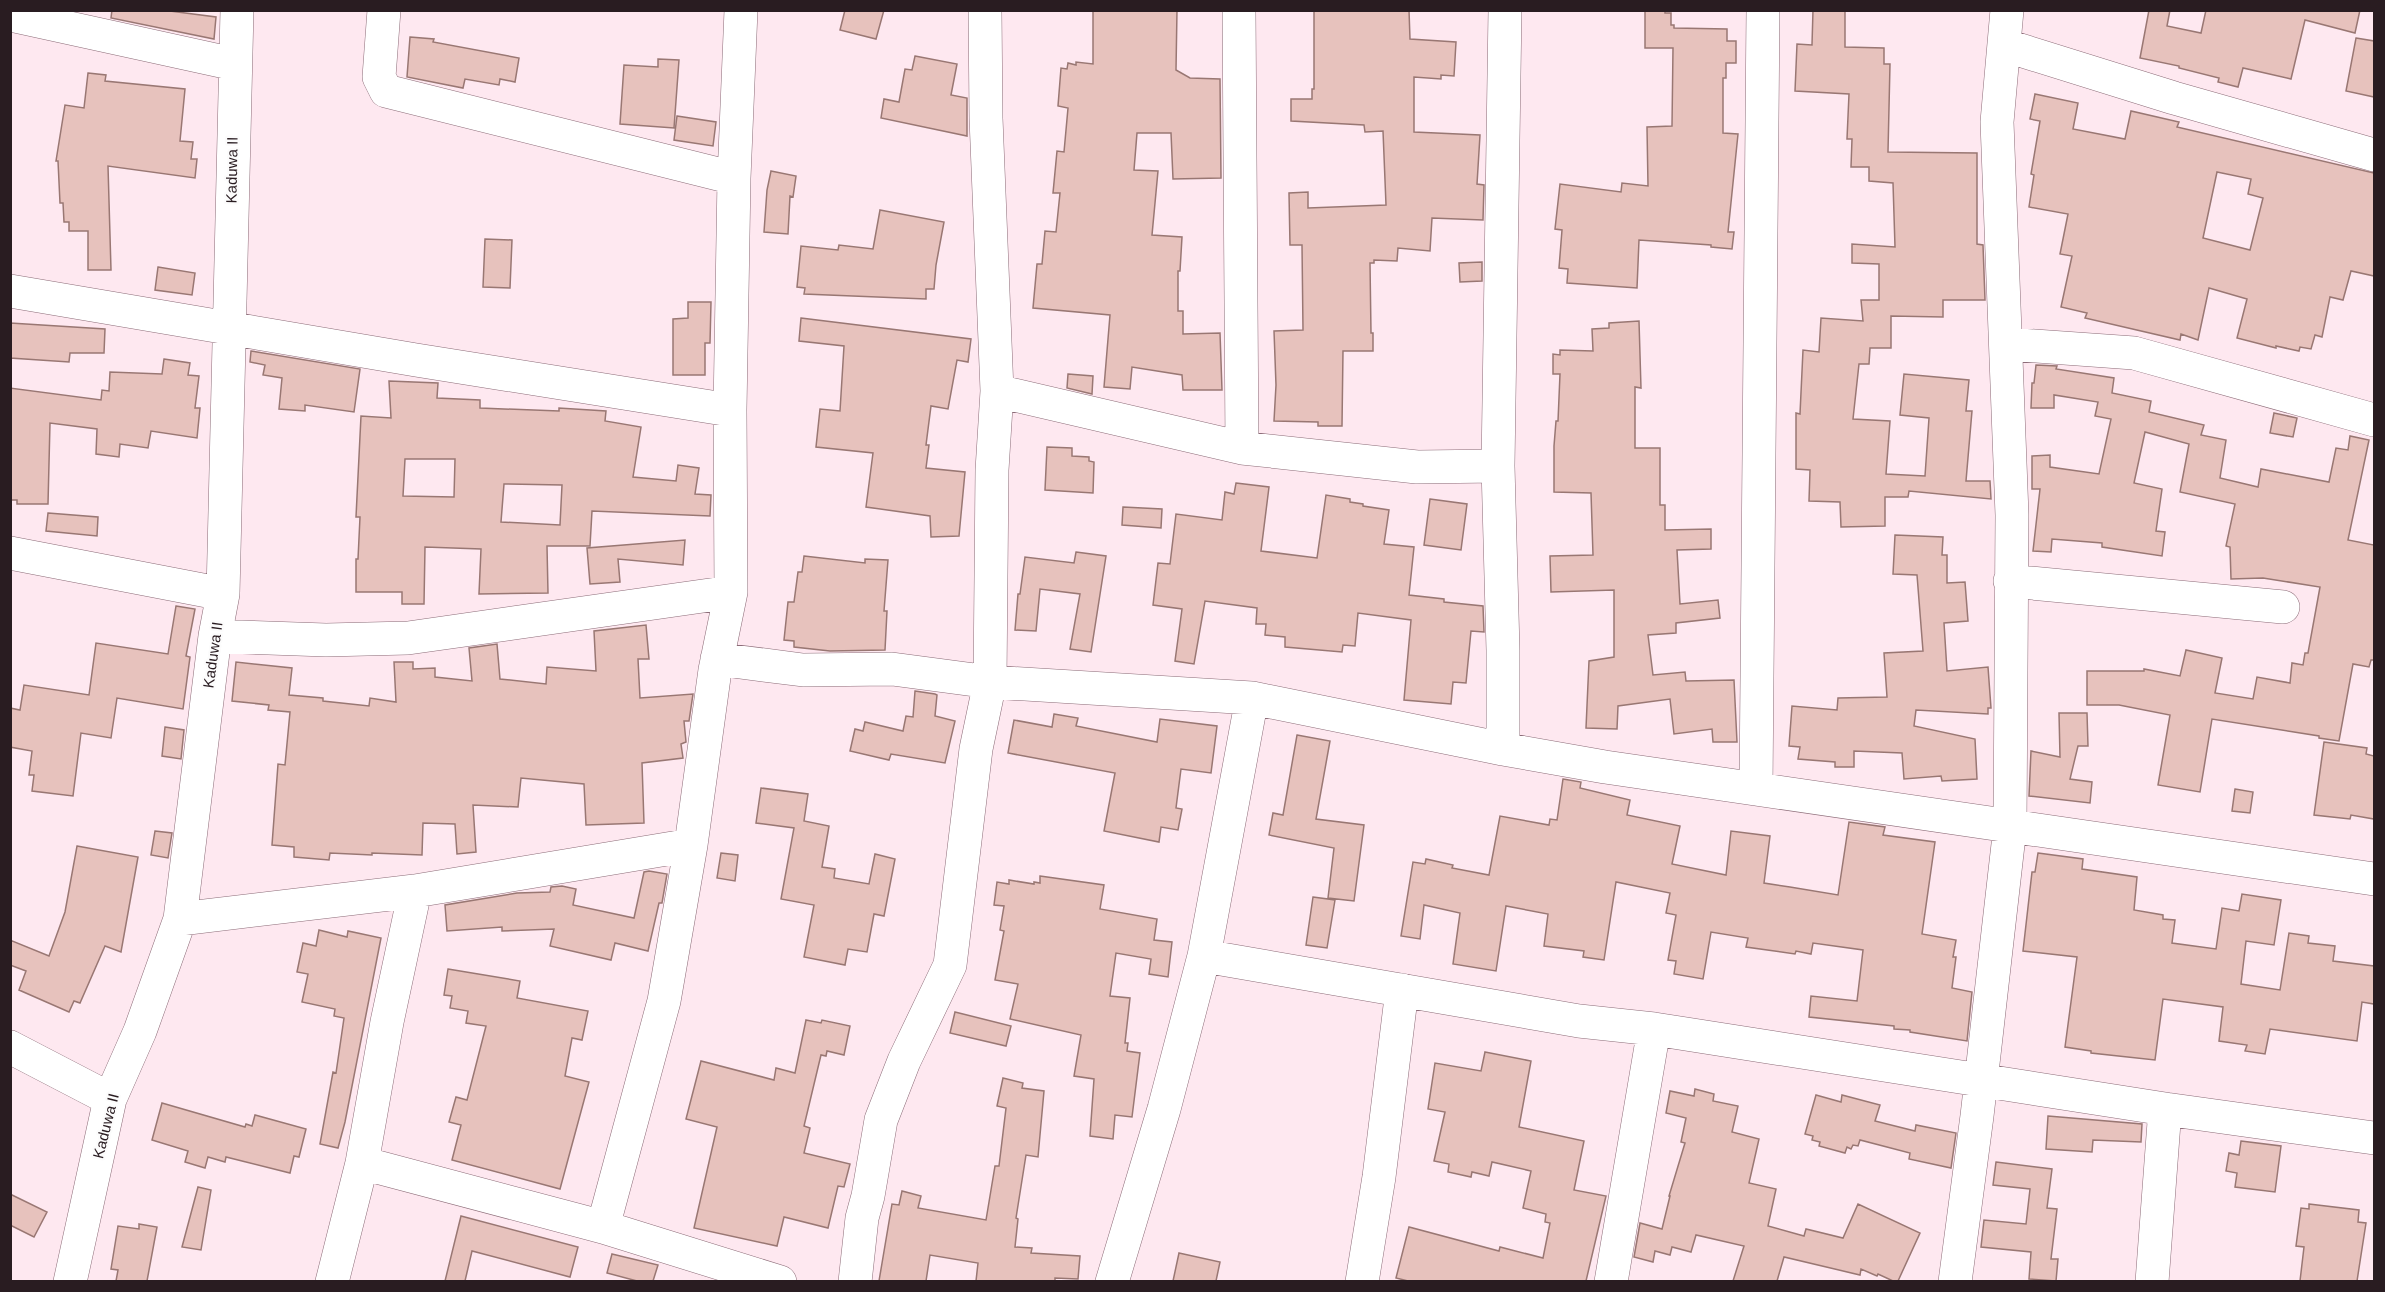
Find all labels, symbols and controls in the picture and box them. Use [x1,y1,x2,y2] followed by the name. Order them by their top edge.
[222,136,241,203] street label: Kaduwa II
[199,621,226,689] street label: Kaduwa II
[89,1091,122,1160] street label: Kaduwa II

